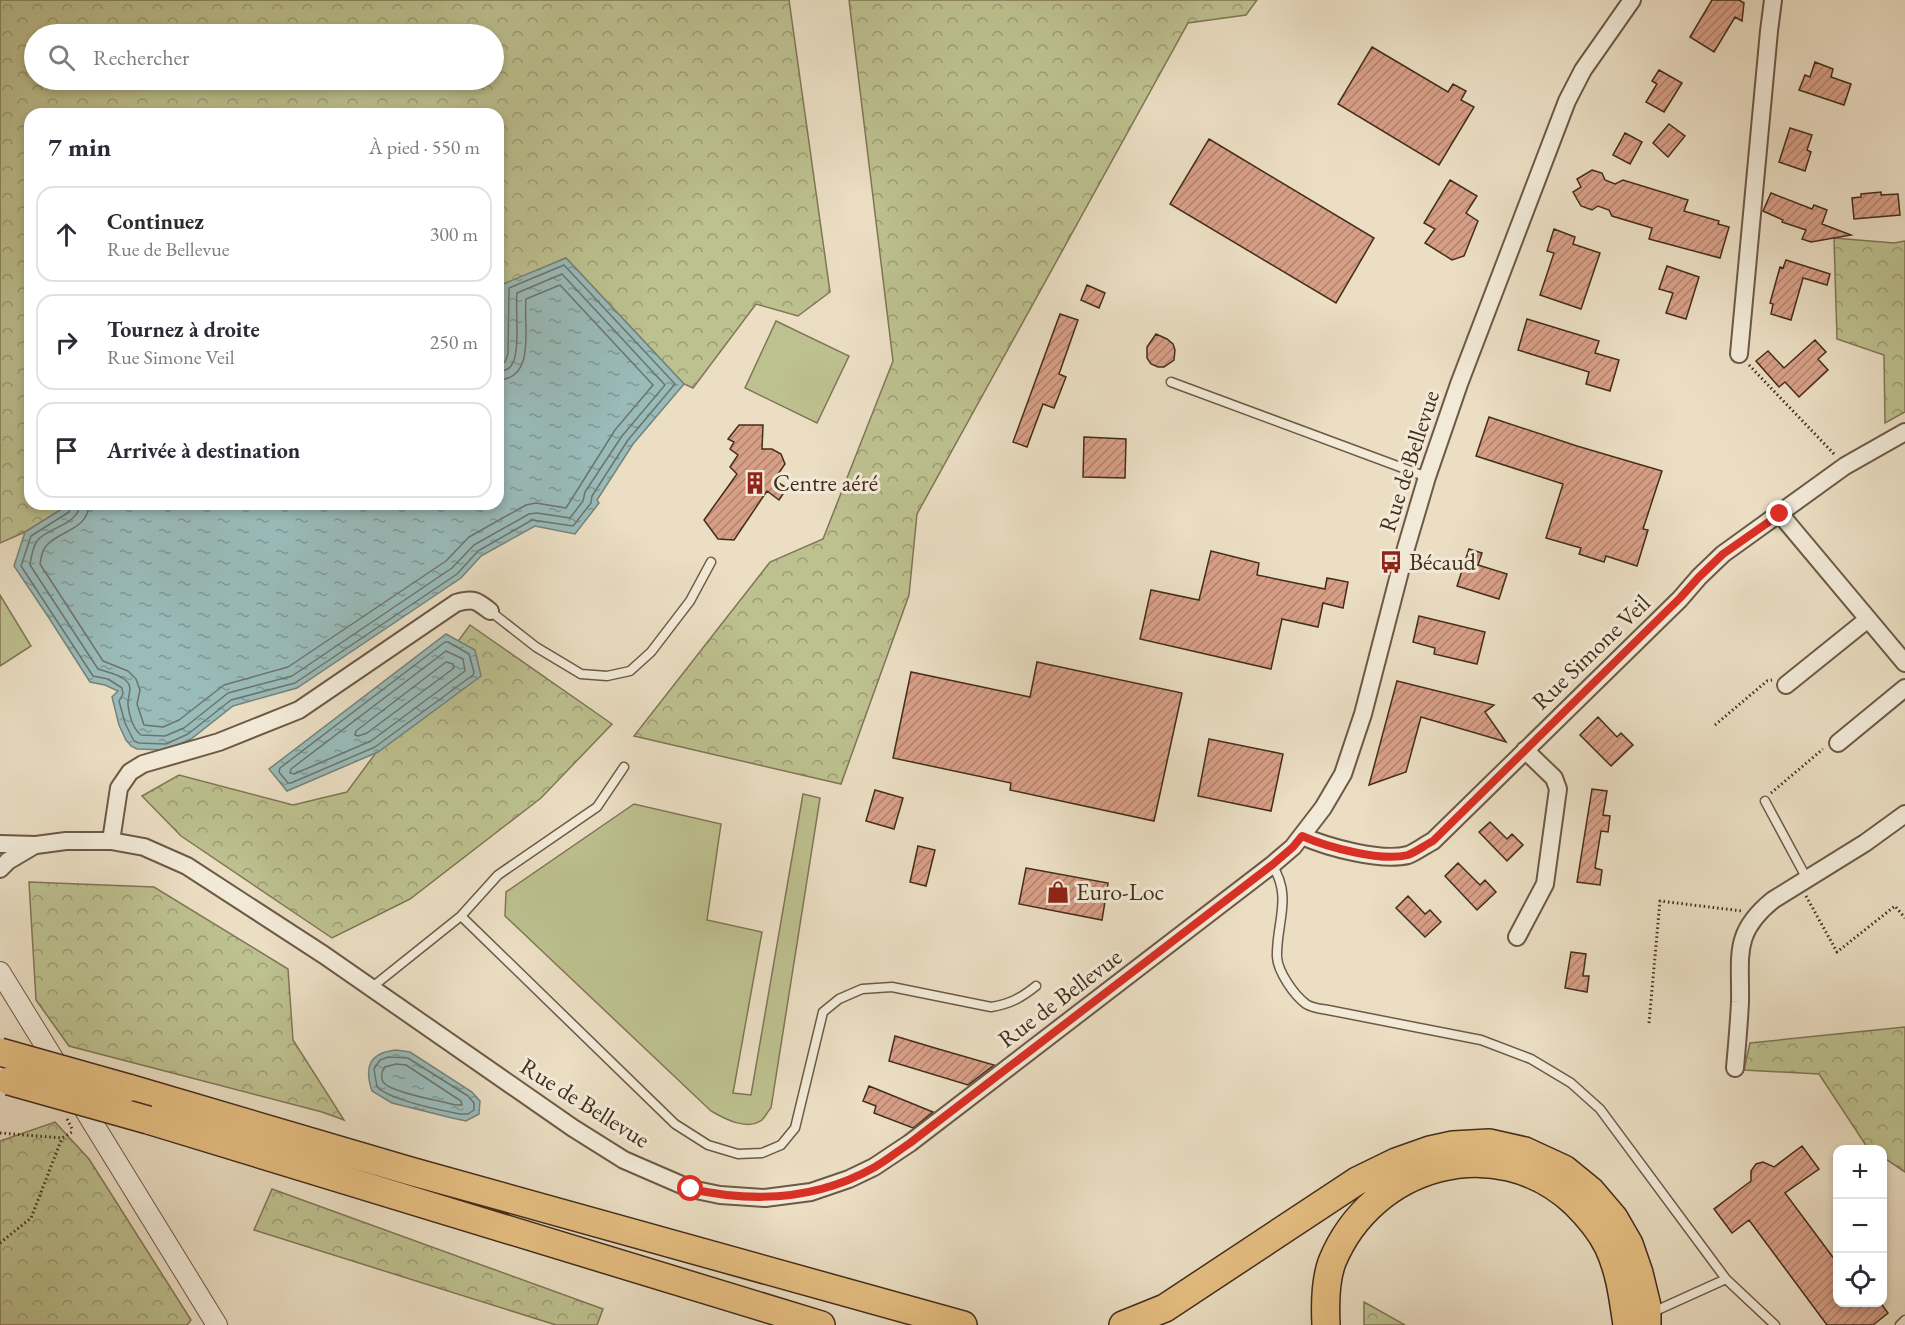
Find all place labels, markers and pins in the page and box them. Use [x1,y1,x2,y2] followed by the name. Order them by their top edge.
[773,467,878,498] place label: Centre aéré
[742,470,768,496] building icon: Centre aéré
[1409,546,1477,577] place label: Bécaud
[1378,549,1404,575] bus stop icon: Bécaud
[1076,876,1164,907] place label: Euro-Loc
[1045,879,1071,905] shop icon: Euro-Loc

